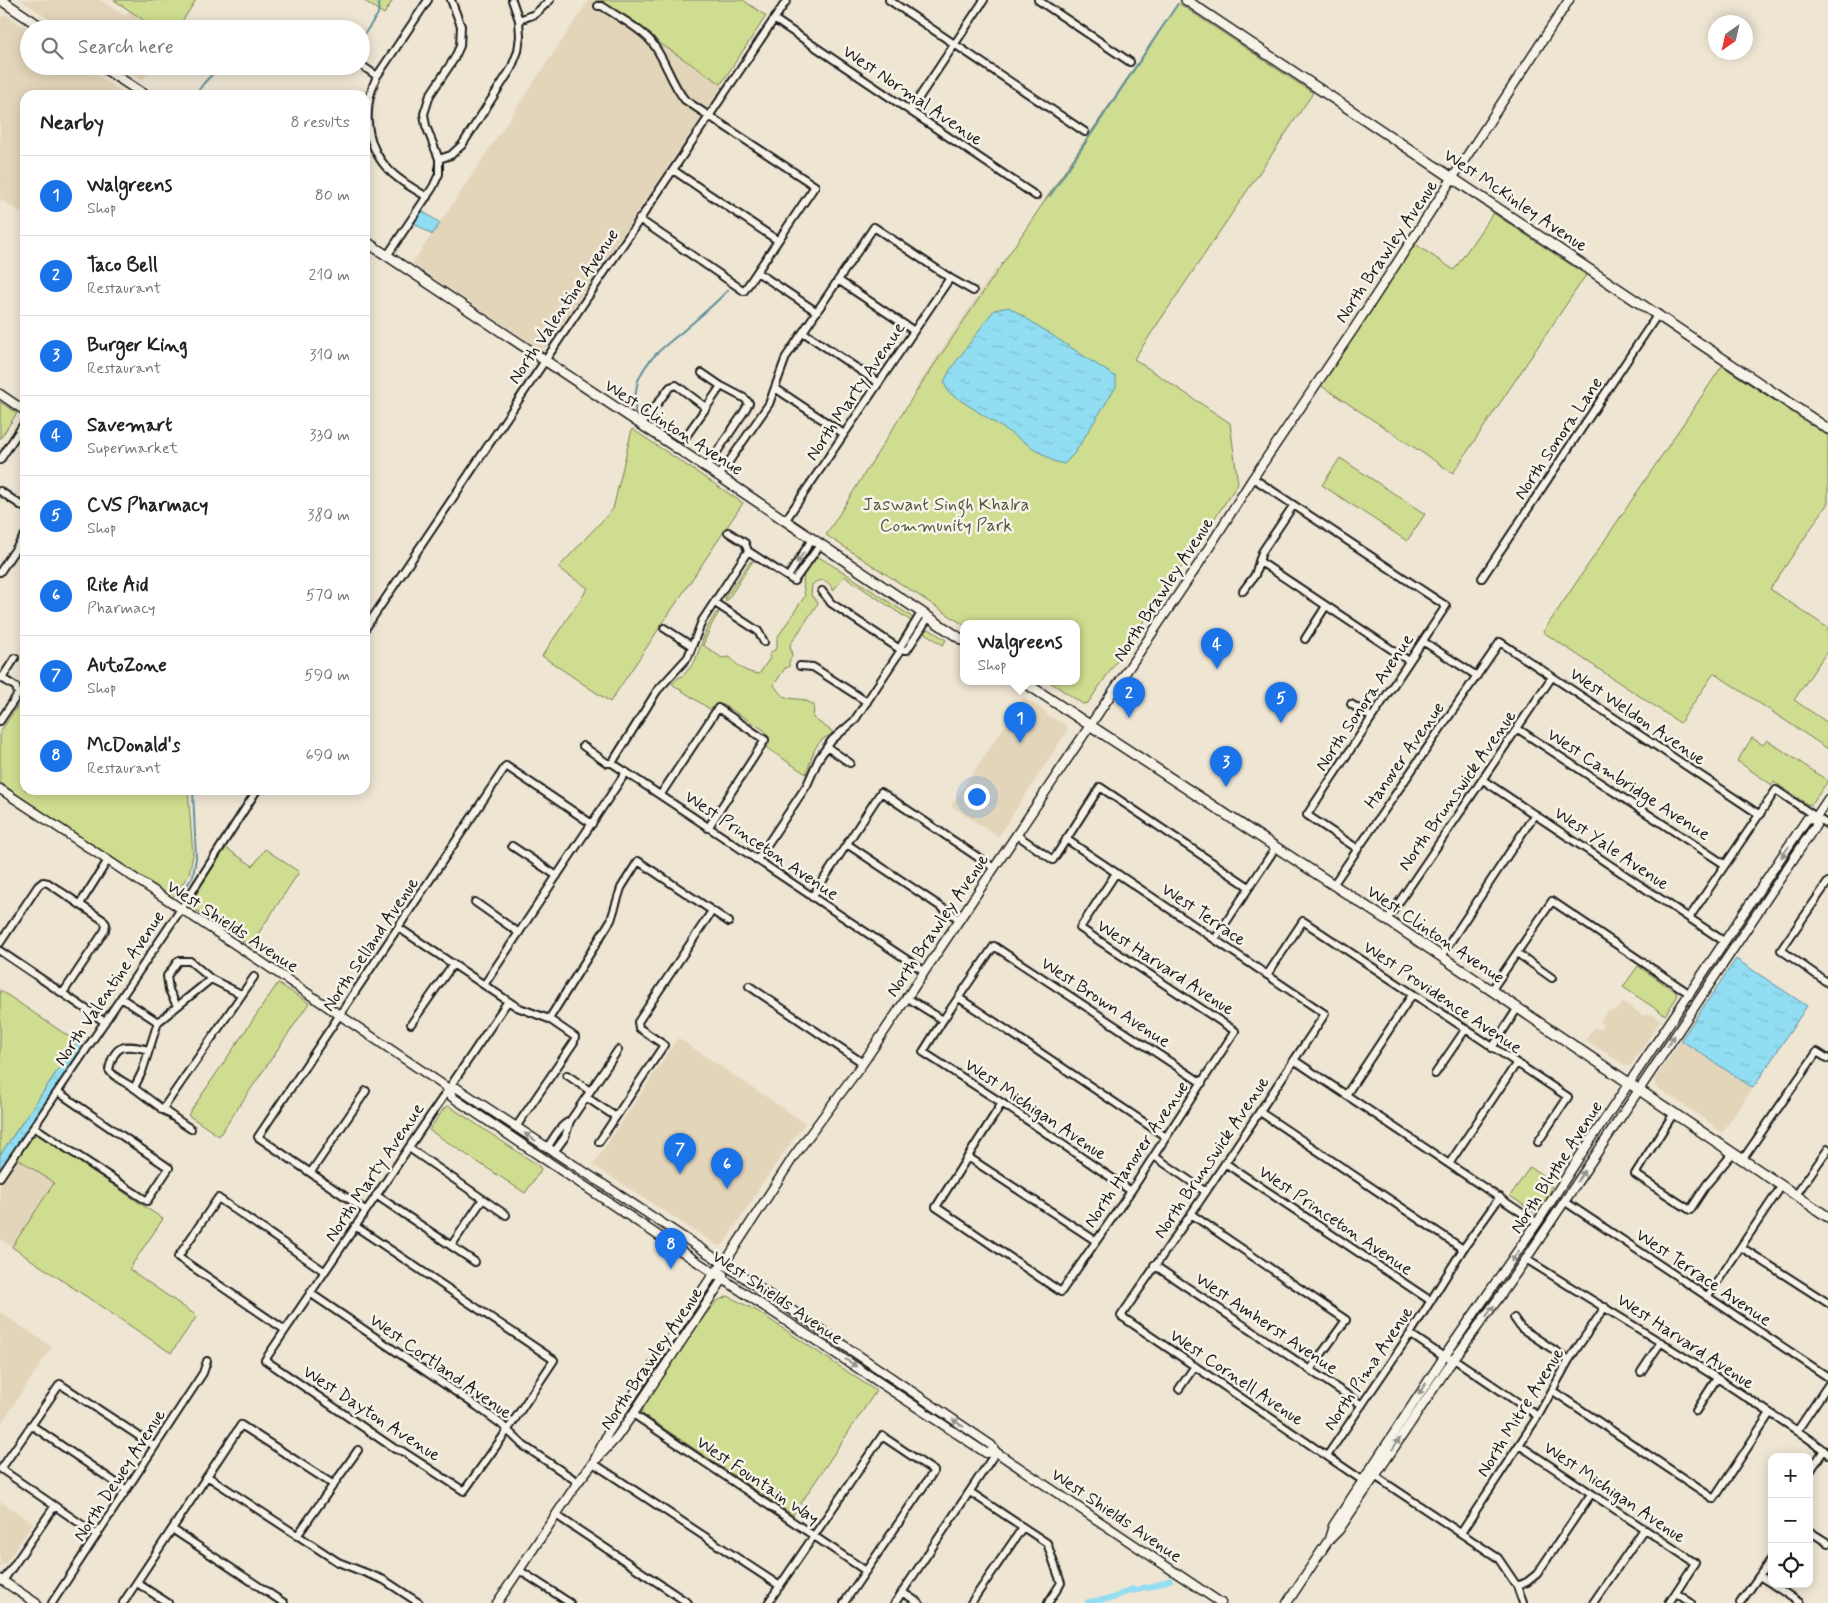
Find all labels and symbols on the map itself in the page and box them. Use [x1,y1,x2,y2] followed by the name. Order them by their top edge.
[1708,15,1753,60] north arrow
[838,40,987,152] street label: West Normal Avenue
[1439,144,1592,258] street label: West McKinley Avenue
[1330,175,1444,328] street label: North Brawley Avenue
[503,224,625,389] street label: North Valentine Avenue
[800,317,911,466] street label: North Marty Avenue
[1509,372,1609,505] street label: North Sonora Lane
[599,374,748,482] street label: West Clinton Avenue
[863,493,1029,538] park label: Jaswant Singh Khalra Community Park
[1108,513,1220,667] street label: North Brawley Avenue
[795,552,805,565] one-way arrow
[1201,628,1233,669] pin: 4
[1310,629,1420,776] street label: North Sonora Avenue
[1564,662,1710,771] street label: West Weldon Avenue
[1113,677,1145,718] pin: 2
[1265,682,1297,723] pin: 5
[1359,697,1451,814] street label: Hanover Avenue
[1004,702,1036,743] pin: 1
[1393,705,1522,876] street label: North Brunswick Avenue
[1542,723,1715,848] street label: West Cambridge Avenue
[1210,746,1242,787] pin: 3
[964,784,990,810] your location
[680,785,843,907] street label: West Princeton Avenue
[1549,801,1674,896] street label: West Yale Avenue
[1780,845,1790,859] one-way arrow
[881,849,995,1002] street label: North Brawley Avenue
[317,873,425,1016] street label: North Selland Avenue
[162,875,303,979] street label: West Shields Avenue
[1156,878,1251,952] street label: West Terrace
[1362,880,1509,990] street label: West Clinton Avenue
[49,906,171,1071] street label: North Valentine Avenue
[1092,914,1239,1021] street label: West Harvard Avenue
[1358,936,1527,1060] street label: West Providence Avenue
[1036,952,1175,1054] street label: West Brown Avenue
[1666,1034,1676,1048] one-way arrow
[960,1053,1111,1166] street label: West Michigan Avenue
[1148,1072,1275,1243] street label: North Brunswick Avenue
[1079,1077,1195,1233] street label: North Hanover Avenue
[1505,1097,1609,1239] street label: North Blythe Avenue
[319,1098,430,1247] street label: North Marty Avenue
[524,1132,537,1142] one-way arrow
[664,1133,696,1174] pin: 7
[711,1148,743,1189] pin: 6
[1254,1160,1417,1282] street label: West Princeton Avenue
[1576,1169,1586,1183] one-way arrow
[1631,1223,1776,1332] street label: West Terrace Avenue
[655,1228,687,1269] pin: 8
[707,1245,848,1351] street label: West Shields Avenue
[1510,1249,1520,1262] one-way arrow
[1190,1267,1343,1381] street label: West Amherst Avenue
[595,1282,709,1435] street label: North Brawley Avenue
[1612,1288,1759,1395] street label: West Harvard Avenue
[1318,1302,1419,1435] street label: North Pima Avenue
[1485,1304,1495,1318] one-way arrow
[364,1308,517,1425] street label: West Cortland Avenue
[1165,1324,1308,1432] street label: West Cornell Avenue
[1471,1343,1570,1482] street label: North Mitre Avenue
[844,1359,858,1368] one-way arrow
[298,1360,445,1467] street label: West Dayton Avenue
[1417,1383,1427,1396] one-way arrow
[68,1405,172,1546] street label: North Dewey Avenue
[951,1418,964,1428] one-way arrow
[691,1431,824,1531] street label: West Fountain Way
[1539,1436,1690,1549] street label: West Michigan Avenue
[1392,1437,1401,1450] one-way arrow
[1046,1463,1187,1569] street label: West Shields Avenue

